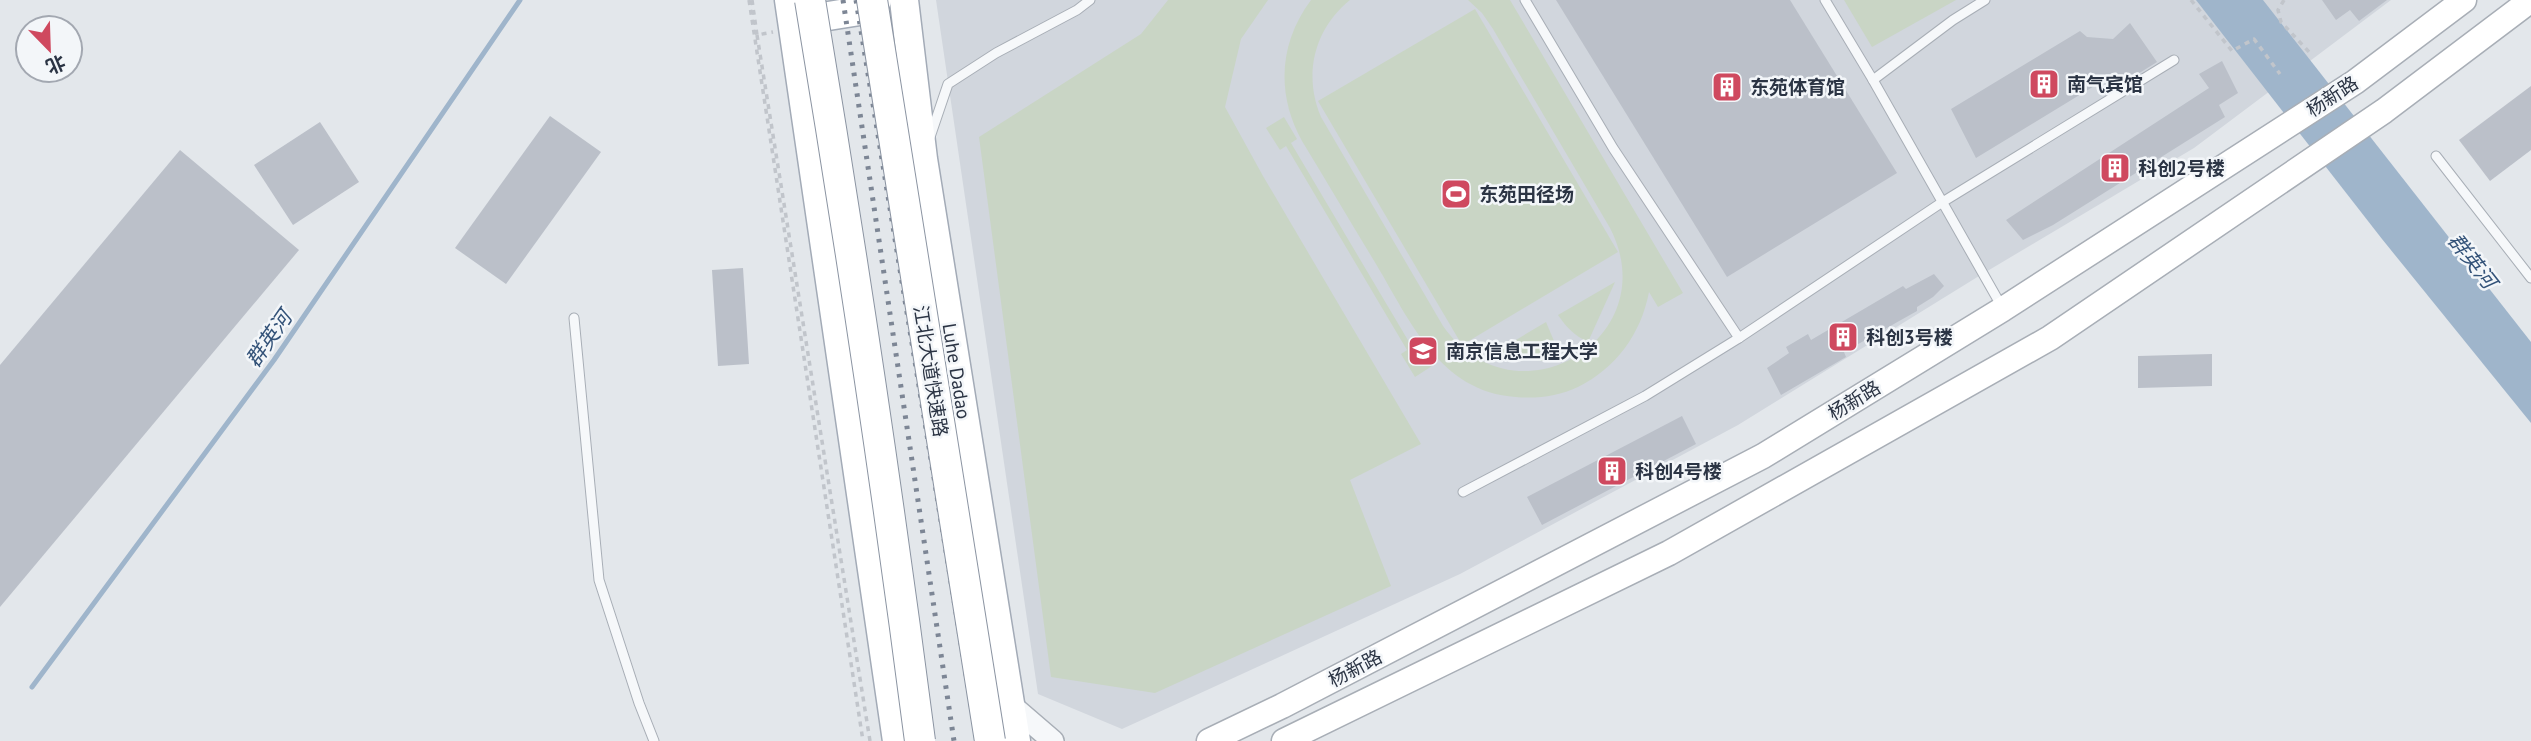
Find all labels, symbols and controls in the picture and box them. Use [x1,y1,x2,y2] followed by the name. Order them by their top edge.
[14,14,84,84] north arrow
[42,50,69,79] text: 北
[2027,67,2061,101] building icon: 南气宾馆
[1710,70,1744,104] building icon: 东苑体育馆
[2302,70,2362,122] street label: 杨新路
[2067,72,2143,96] place label: 南气宾馆
[1750,75,1845,99] place label: 东苑体育馆
[2098,151,2132,185] building icon: 科创2号楼
[2138,156,2225,180] place label: 科创2号楼
[1439,177,1473,211] sports icon: 东苑田径场
[1479,182,1574,206] place label: 东苑田径场
[2442,228,2505,297] water label: 群英河
[239,302,300,372] water label: 群英河
[909,303,953,439] street label: 江北大道快速路
[1826,320,1860,354] building icon: 科创3号楼
[938,321,976,421] street label: Luhe Dadao
[1866,325,1953,349] place label: 科创3号楼
[1406,334,1440,368] school or university icon: 南京信息工程大学
[1446,339,1598,363] place label: 南京信息工程大学
[1823,375,1885,425] street label: 杨新路
[1595,454,1629,488] building icon: 科创4号楼
[1635,459,1722,483] place label: 科创4号楼
[1324,644,1386,692] street label: 杨新路

